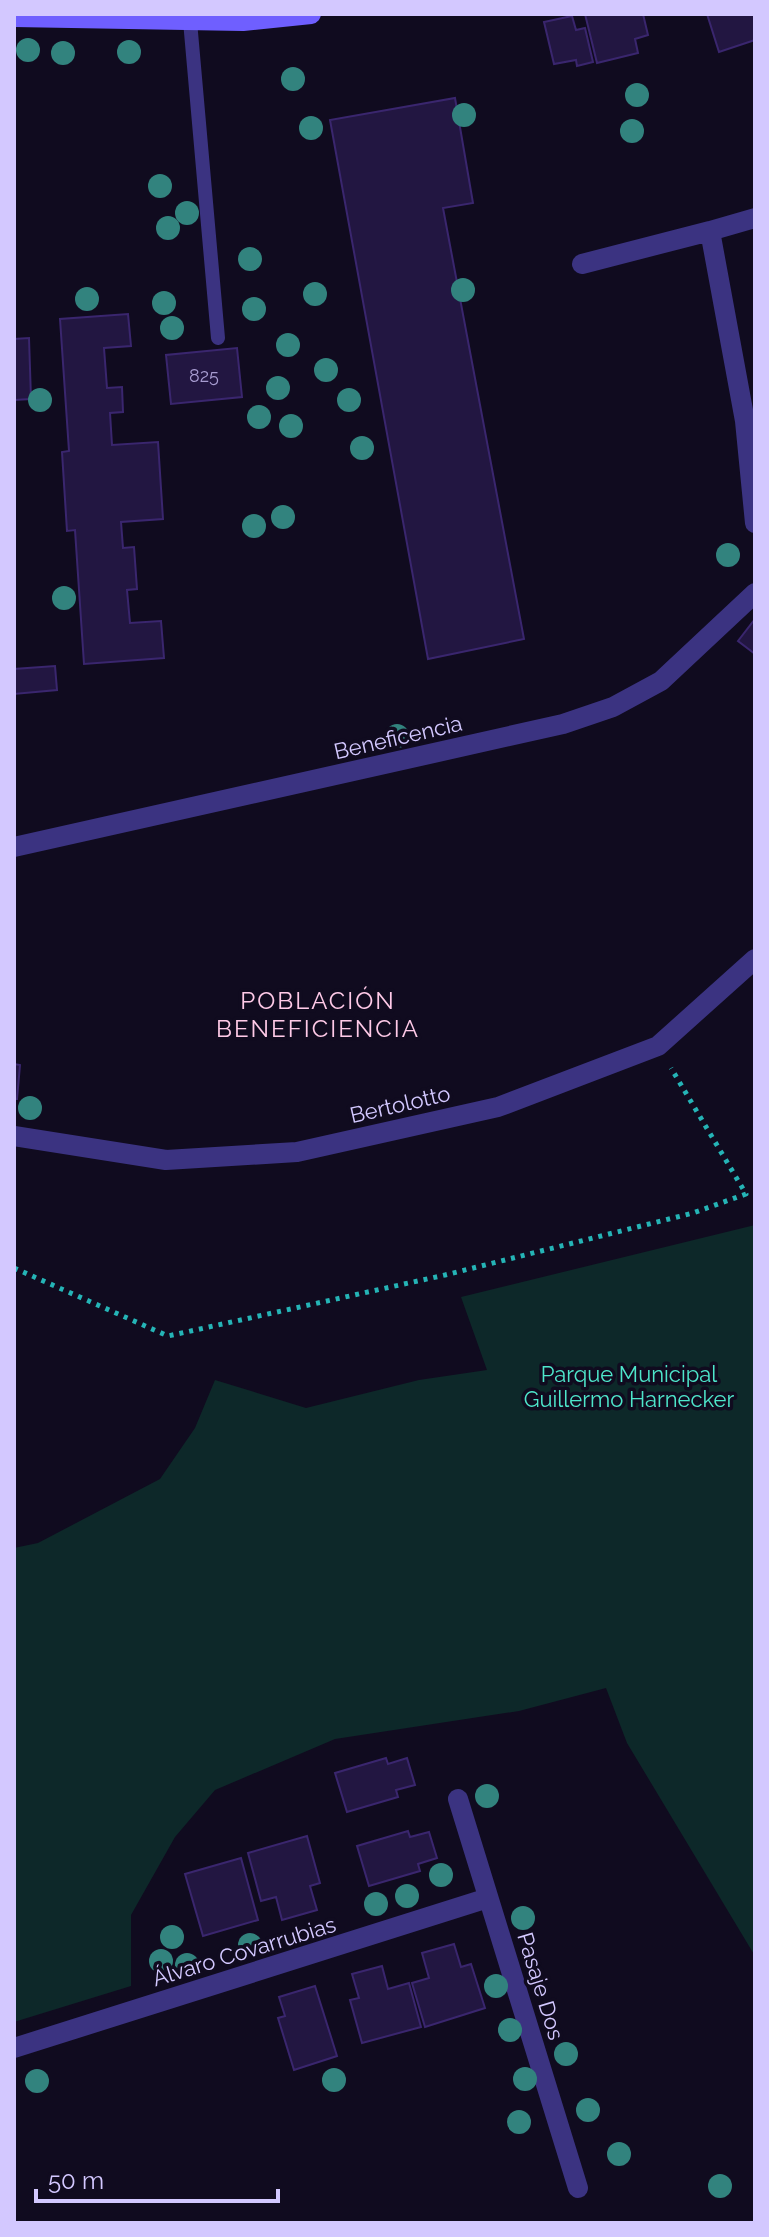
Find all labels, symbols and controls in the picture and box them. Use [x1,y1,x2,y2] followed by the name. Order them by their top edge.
[189,365,219,386] house number: 825
[331,710,465,764] street label: Beneficencia
[216,986,420,1043] district label: POBLACIÓN BENEFICIENCIA
[347,1080,453,1128] street label: Bertolotto
[524,1361,735,1412] park label: Parque Municipal Guillermo Harnecker
[149,1911,339,1991] street label: Álvaro Covarrubias
[512,1929,570,2043] street label: Pasaje Dos
[36,2153,278,2203] scale bar
[48,2166,104,2195] text: 50 m

